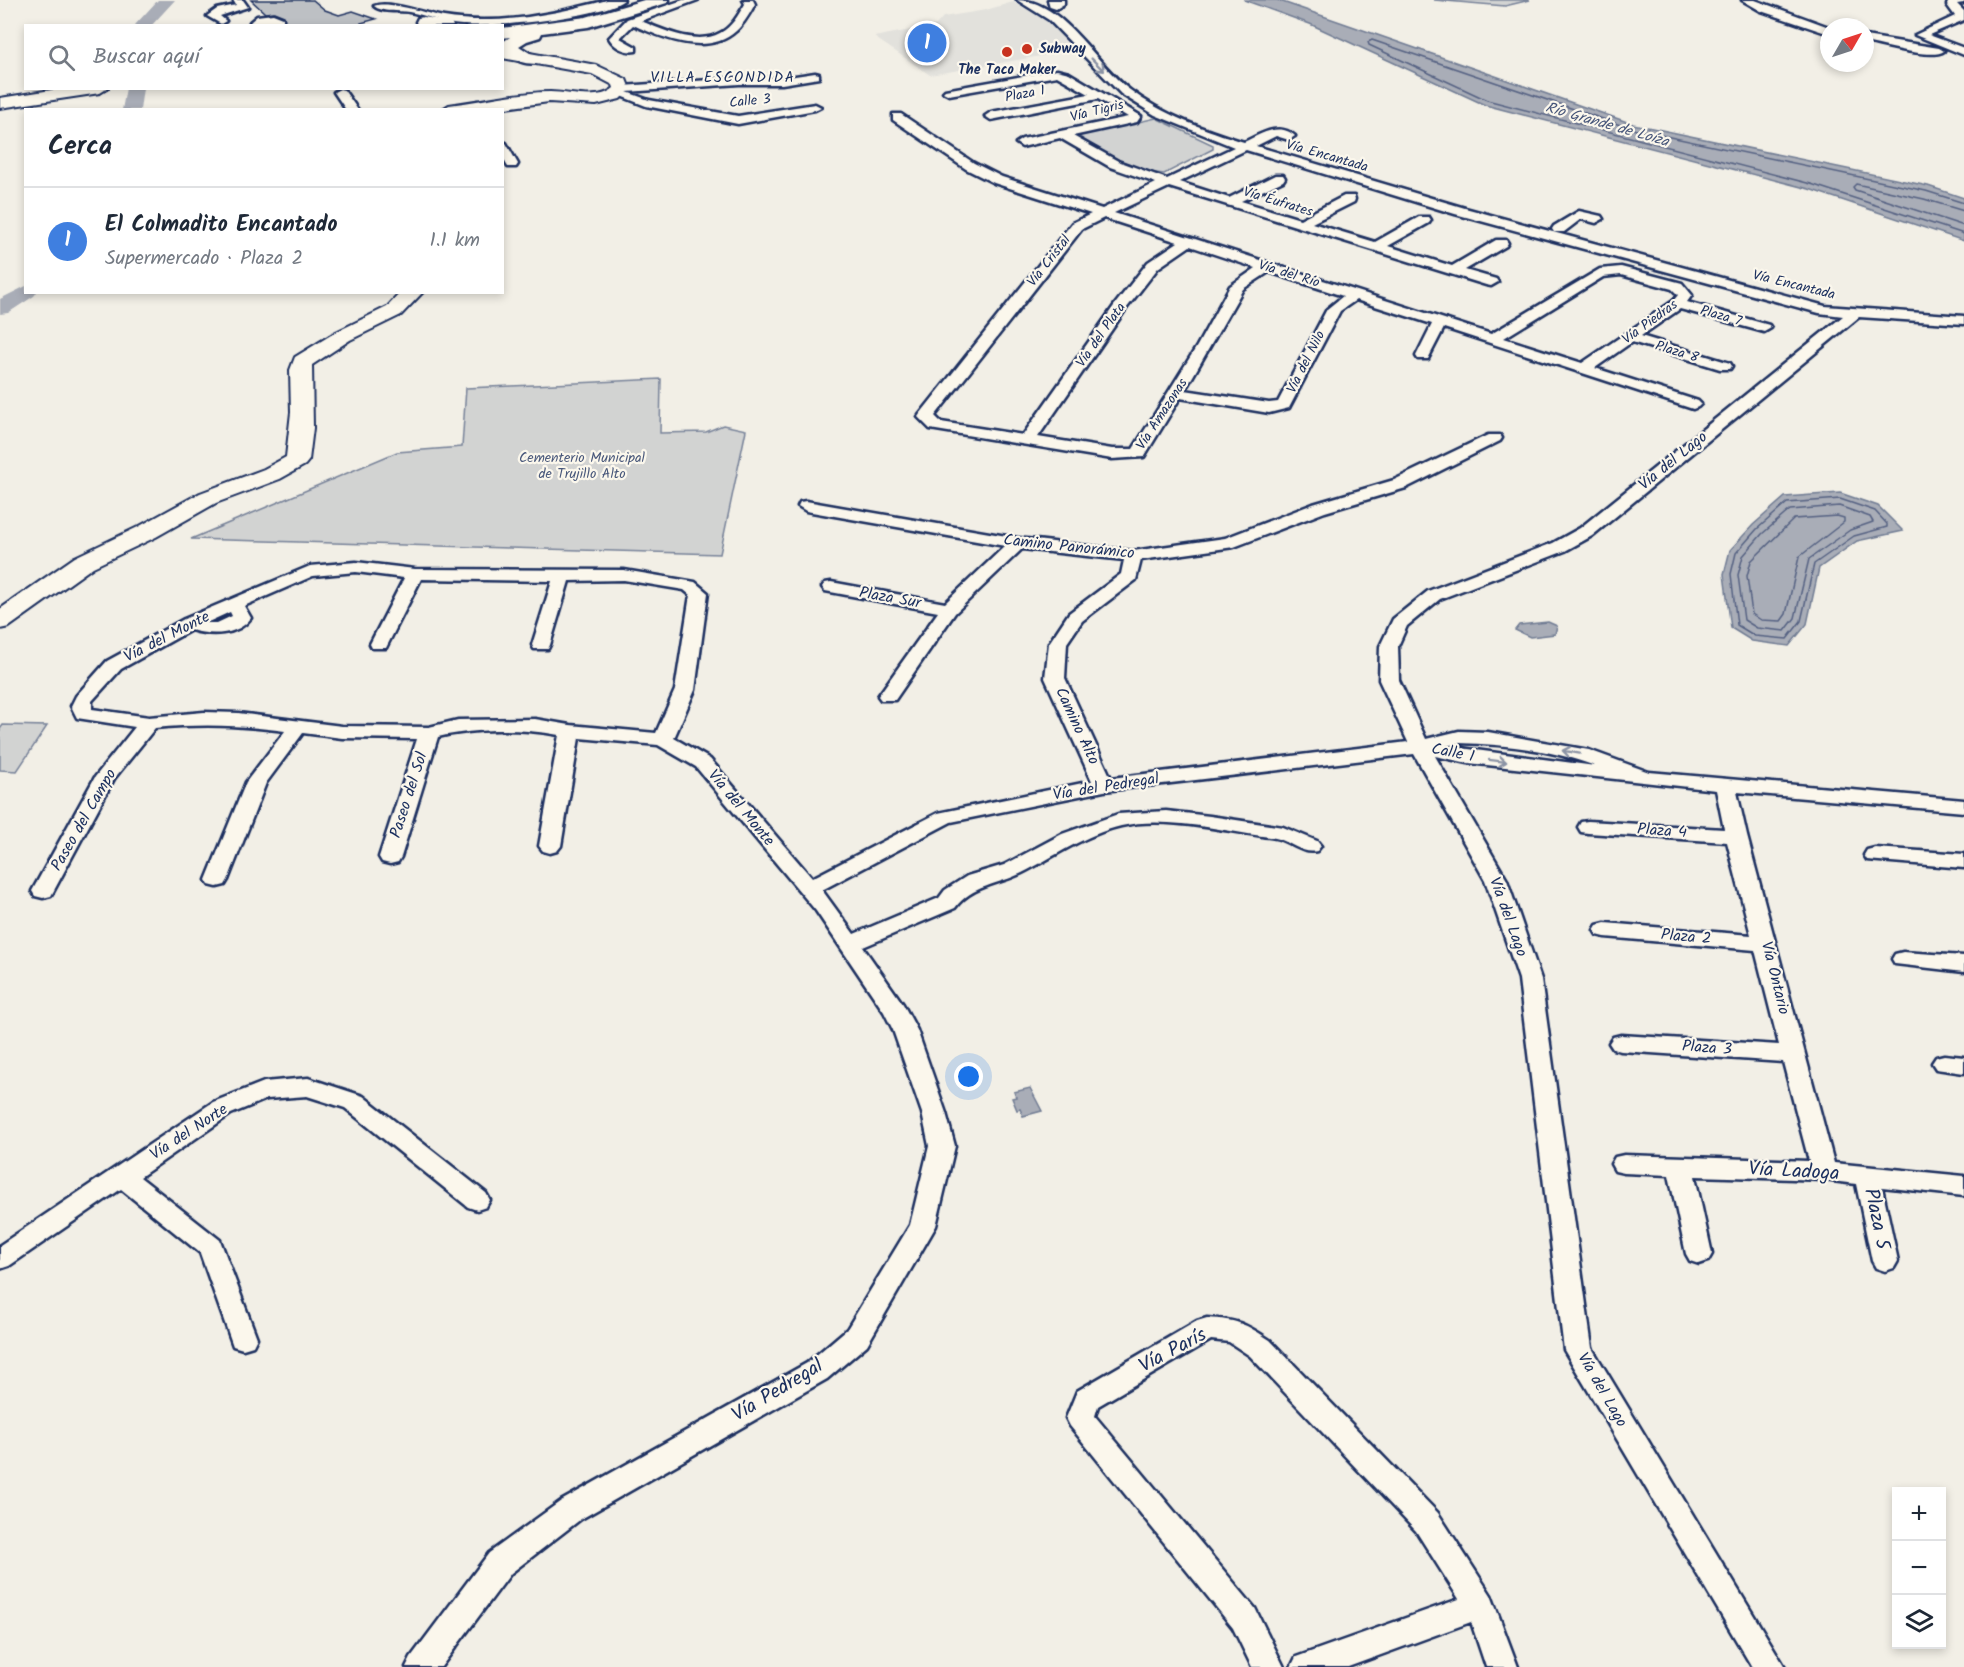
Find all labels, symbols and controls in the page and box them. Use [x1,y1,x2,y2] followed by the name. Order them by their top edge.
[1820,18,1874,72] north arrow
[908,20,946,66] pin: 1
[24,24,504,90] search box
[1039,38,1087,60] place label: Subway
[93,40,200,75] text: Buscar aquí
[45,41,78,74] icon: search
[1020,42,1034,56] marker: Subway
[1000,45,1014,59] marker: The Taco Maker
[1090,58,1105,73] one-way arrow
[958,59,1057,81] place label: The Taco Maker
[651,66,795,90] district label: VILLA ESCONDIDA
[1003,79,1047,109] street label: Plaza 1
[728,88,772,114] street label: Calle 3
[1068,94,1126,128] street label: Vía Tigris
[1543,96,1672,154] water label: Río Grande de Loíza
[48,126,112,168] text: Cerca
[1283,134,1371,178] street label: Vía Encantada
[1240,181,1316,223] street label: Vía Éufrates
[105,208,338,243] text: El Colmadito Encantado
[64,225,71,257] text: 1
[429,225,480,257] text: 1.1 km
[1022,230,1077,292] street label: Vía Cristal
[105,243,303,275] text: Supermercado · Plaza 2
[1256,254,1322,294] street label: Vía del Río
[1750,264,1838,306] street label: Vía Encantada
[1618,294,1683,350] street label: Vía Piedras
[1071,298,1131,372] street label: Vía del Plata
[1698,300,1745,333] street label: Plaza 7
[1281,327,1331,397] street label: Vía del Nilo
[1653,335,1702,369] street label: Plaza 8
[1131,374,1193,454] street label: Vía Amazonas
[1633,425,1713,497] street label: Vía del Lago
[519,447,646,485] park label: Cementerio Municipal de Trujillo Alto
[1002,528,1136,566] street label: Camino Panorámico
[857,580,925,616] street label: Plaza Sur
[120,605,214,669] street label: Vía del Monte
[1048,683,1106,769] street label: Camino Alto
[1429,737,1477,769] street label: Calle 1
[1562,747,1581,758] one-way arrow
[383,749,435,841] street label: Paseo del Sol
[1488,756,1508,767] one-way arrow
[45,764,123,876] street label: Paseo del Campo
[701,764,781,852] street label: Vía del Monte
[1051,766,1161,808] street label: Vía del Pedregal
[1636,817,1688,845] street label: Plaza 4
[1482,874,1534,960] street label: Vía del Lago
[1660,922,1712,952] street label: Plaza 2
[1754,939,1796,1017] street label: Vía Ontario
[1681,1034,1733,1062] street label: Plaza 3
[954,1062,983,1091] your location
[145,1097,233,1167] street label: Vía del Norte
[1748,1154,1840,1190] street label: Vía Ladoga
[1854,1185,1898,1254] street label: Plaza 5
[1133,1320,1213,1382] street label: Vía París
[1570,1348,1634,1432] street label: Vía del Lago
[726,1351,830,1431] street label: Vía Pedregal
[1892,1487,1946,1649] map controls
[1892,1487,1946,1541] button: +
[1892,1541,1946,1595] button: −
[1892,1595,1946,1649] button: layers

